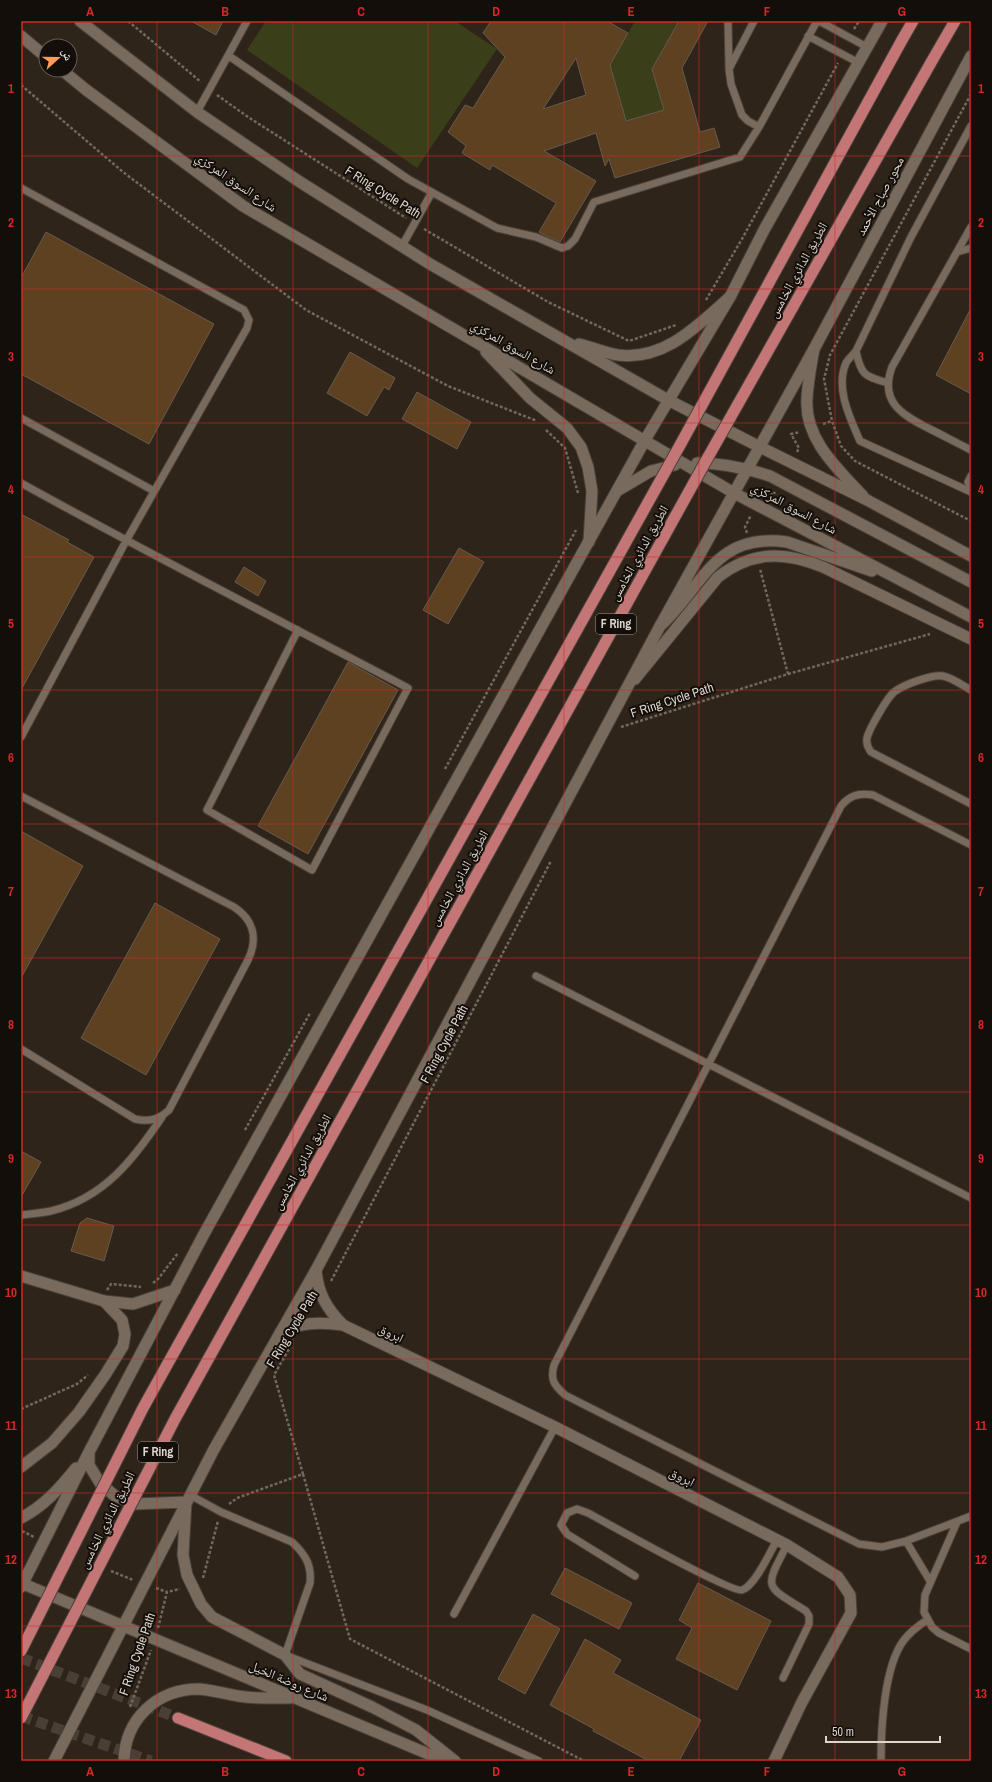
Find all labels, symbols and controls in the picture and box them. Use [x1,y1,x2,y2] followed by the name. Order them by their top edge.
[86,3,94,20] text: A
[221,3,229,20] text: B
[357,3,365,20] text: C
[492,3,500,20] text: D
[627,3,635,20] text: E
[764,3,771,20] text: F
[898,3,906,20] text: G
[38,38,78,78] north arrow
[58,46,76,63] text: ش
[8,80,14,97] text: 1
[978,80,984,97] text: 1
[191,148,280,217] street label: شارع السوق المركزي
[852,154,909,239] street label: محور صباح الأحمد
[342,162,424,222] street label: F Ring Cycle Path
[8,214,14,231] text: 2
[978,214,984,231] text: 2
[765,219,833,322] street label: الطريق الدائري الخامس
[467,316,558,380] street label: شارع السوق المركزي
[8,348,14,365] text: 3
[978,348,984,365] text: 3
[747,478,840,540] street label: شارع السوق المركزي
[8,481,14,498] text: 4
[978,481,984,498] text: 4
[606,502,674,605] street label: الطريق الدائري الخامس
[596,614,636,634] road number: F Ring
[8,615,14,632] text: 5
[978,615,984,632] text: 5
[628,679,716,721] street label: F Ring Cycle Path
[8,749,14,766] text: 6
[978,749,984,766] text: 6
[426,827,494,930] street label: الطريق الدائري الخامس
[8,883,14,900] text: 7
[978,883,984,900] text: 7
[416,1002,472,1086] street label: F Ring Cycle Path
[8,1016,14,1033] text: 8
[978,1016,984,1033] text: 8
[269,1111,337,1214] street label: الطريق الدائري الخامس
[8,1150,14,1167] text: 9
[978,1150,984,1167] text: 9
[5,1284,17,1301] text: 10
[975,1284,987,1301] text: 10
[262,1287,322,1370] street label: F Ring Cycle Path
[375,1320,407,1346] street label: ابروق
[5,1417,17,1434] text: 11
[975,1417,987,1434] text: 11
[138,1442,178,1462] road number: F Ring
[666,1463,698,1491] street label: ابروق
[75,1469,141,1573] street label: الطريق الدائري الخامس
[5,1551,17,1568] text: 12
[975,1551,987,1568] text: 12
[115,1610,159,1698] street label: F Ring Cycle Path
[246,1657,331,1706] street label: شارع روضة الخيل
[5,1685,17,1702] text: 13
[975,1685,987,1702] text: 13
[826,1718,940,1744] scale bar
[832,1724,854,1740] text: 50 m
[86,1763,94,1780] text: A
[221,1763,229,1780] text: B
[357,1763,365,1780] text: C
[492,1763,500,1780] text: D
[627,1763,635,1780] text: E
[764,1763,771,1780] text: F
[898,1763,906,1780] text: G

